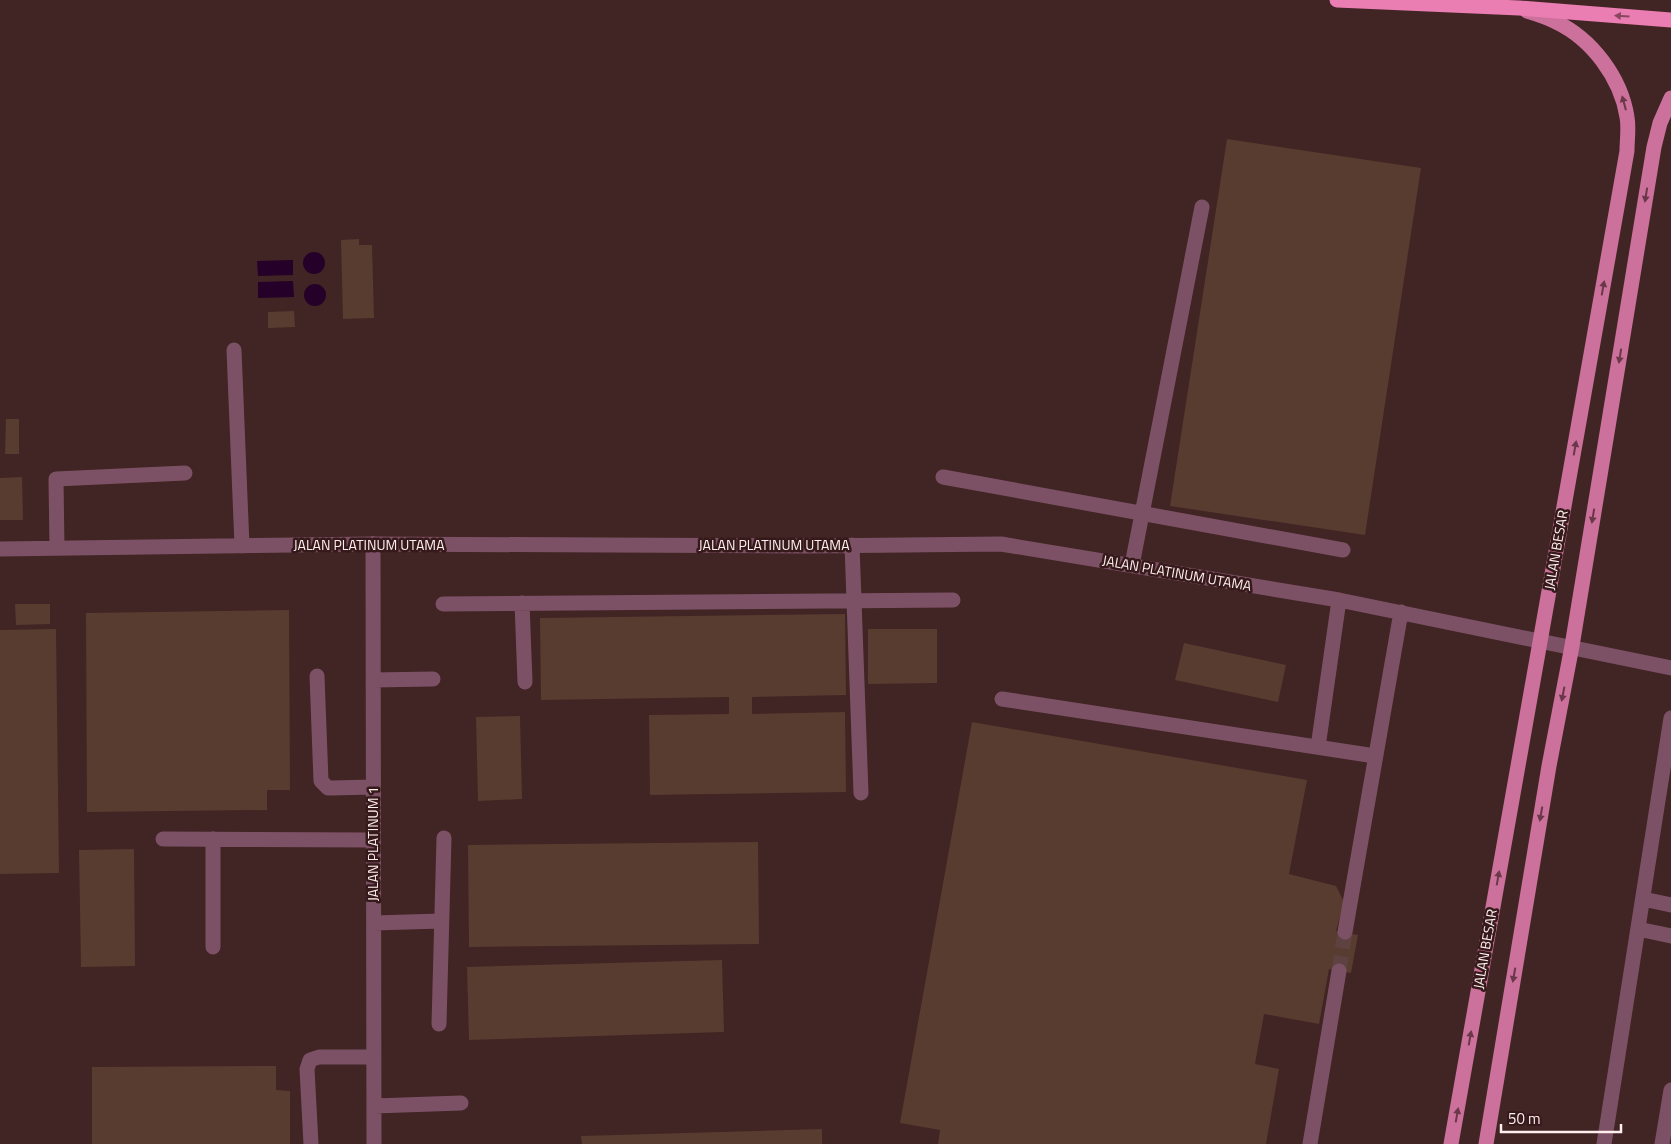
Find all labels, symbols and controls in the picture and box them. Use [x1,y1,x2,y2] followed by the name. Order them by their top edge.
[1614,11,1630,19] one-way arrow
[1620,96,1628,111] one-way arrow
[1641,188,1649,204] one-way arrow
[1599,279,1607,295] one-way arrow
[1615,348,1623,364] one-way arrow
[1571,439,1579,455] one-way arrow
[1538,508,1573,591] street label: JALAN BESAR
[1589,509,1597,525] one-way arrow
[294,534,445,555] street label: JALAN PLATINUM UTAMA
[699,534,850,555] street label: JALAN PLATINUM UTAMA
[1101,549,1254,596] street label: JALAN PLATINUM UTAMA
[1559,687,1567,702] one-way arrow
[362,787,383,901] street label: JALAN PLATINUM 1
[1537,807,1545,823] one-way arrow
[1494,869,1502,885] one-way arrow
[1467,907,1502,990] street label: JALAN BESAR
[1510,967,1518,983] one-way arrow
[1467,1029,1475,1045] one-way arrow
[1501,1102,1621,1134] scale bar
[1453,1107,1461,1123] one-way arrow
[1508,1107,1541,1130] text: 50 m

